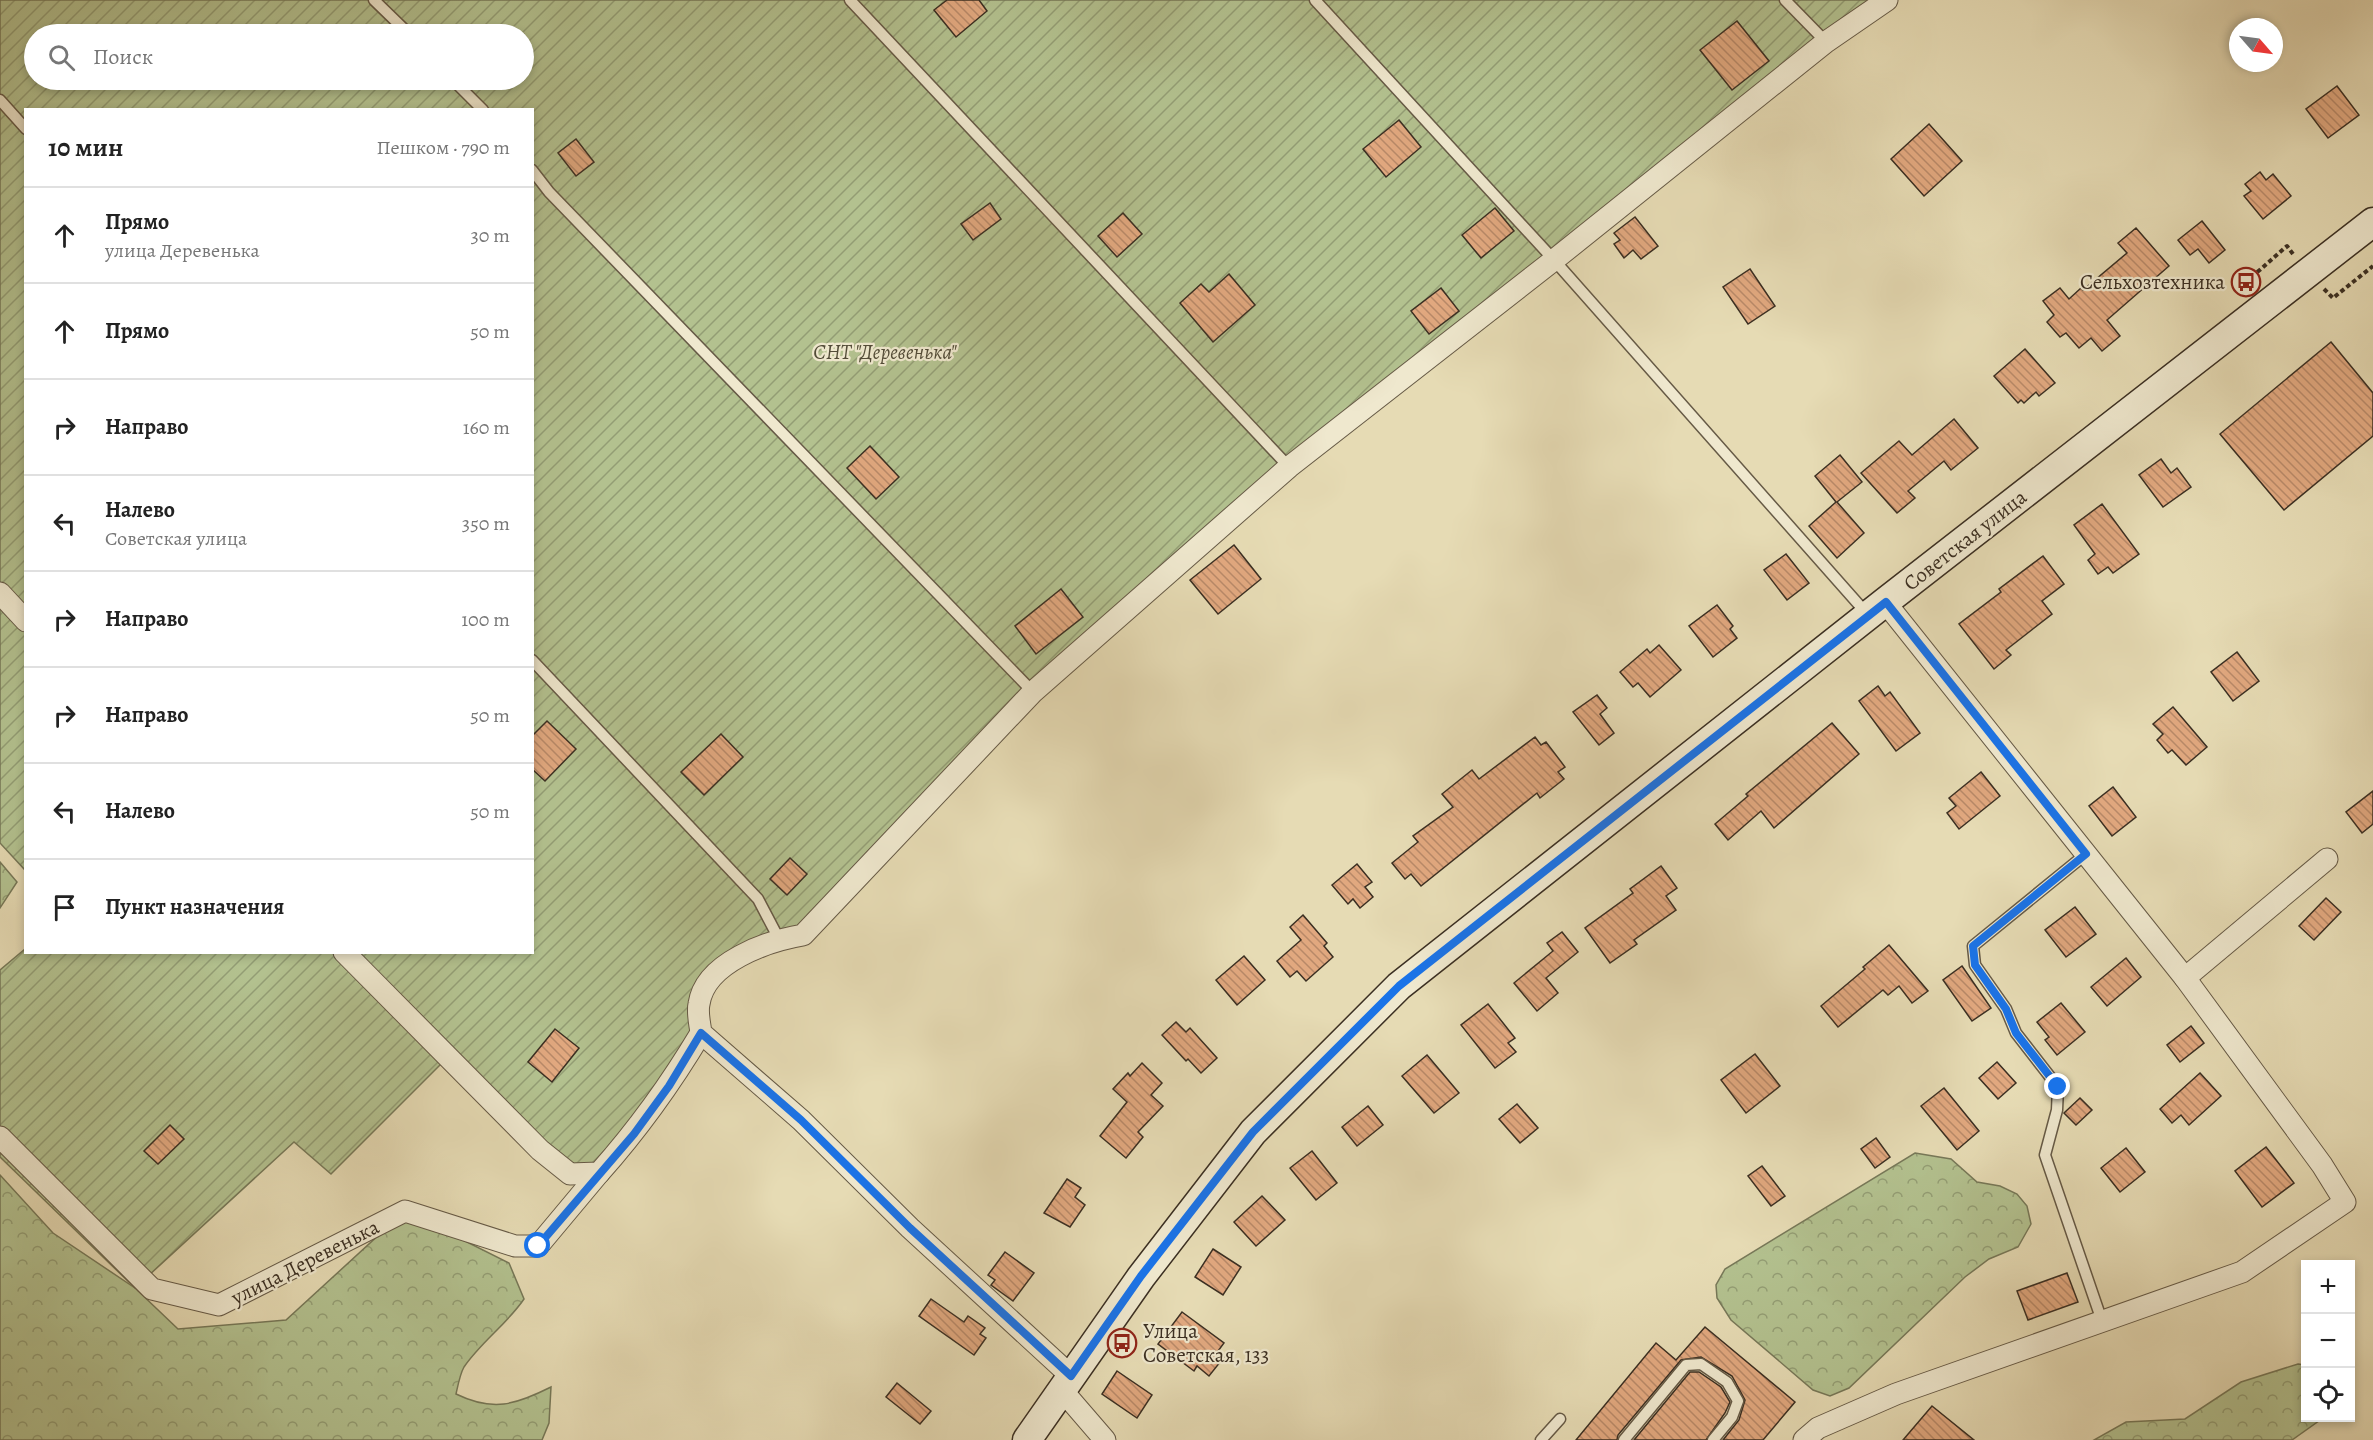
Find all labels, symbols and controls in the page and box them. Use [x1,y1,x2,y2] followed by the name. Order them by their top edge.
[2229,18,2283,72] north arrow
[24,24,534,90] search box
[45,41,78,74] icon: search
[93,42,153,72] text: Поиск
[48,130,123,165] text: 10 мин
[377,134,510,161] text: Пешком · 790 m
[105,207,169,237] text: Прямо
[48,219,81,252] icon: ahead
[470,222,510,249] text: 30 m
[105,237,260,264] text: улица Деревенька
[2230,266,2262,298] bus stop icon: Сельхозтехника
[2080,268,2225,296] place label: Сельхозтехника
[48,315,81,348] icon: ahead
[105,316,169,346] text: Прямо
[470,318,510,345] text: 50 m
[813,338,958,366] park label: СНТ "Деревенька"
[48,411,81,444] icon: right
[105,412,188,442] text: Направо
[463,414,510,441] text: 160 m
[1898,483,2033,597] street label: Советская улица
[105,495,175,525] text: Налево
[48,507,81,540] icon: left
[462,510,510,537] text: 350 m
[105,525,247,552] text: Советская улица
[48,603,81,636] icon: right
[105,604,188,634] text: Направо
[461,606,510,633] text: 100 m
[48,699,81,732] icon: right
[105,700,188,730] text: Направо
[470,702,510,729] text: 50 m
[48,795,81,828] icon: left
[105,796,175,826] text: Налево
[470,798,510,825] text: 50 m
[48,891,81,924] icon: arrive
[105,892,284,922] text: Пункт назначения
[2044,1073,2070,1099] route end
[225,1212,384,1312] street label: улица Деревенька
[524,1232,550,1258] route start
[2301,1260,2355,1422] map controls
[2301,1260,2355,1314] button: +
[2301,1314,2355,1368] button: −
[1143,1317,1269,1369] place label: Улица Советская, 133
[1106,1327,1138,1359] bus stop icon: Улица Советская, 133
[2301,1368,2355,1422] button: locate

